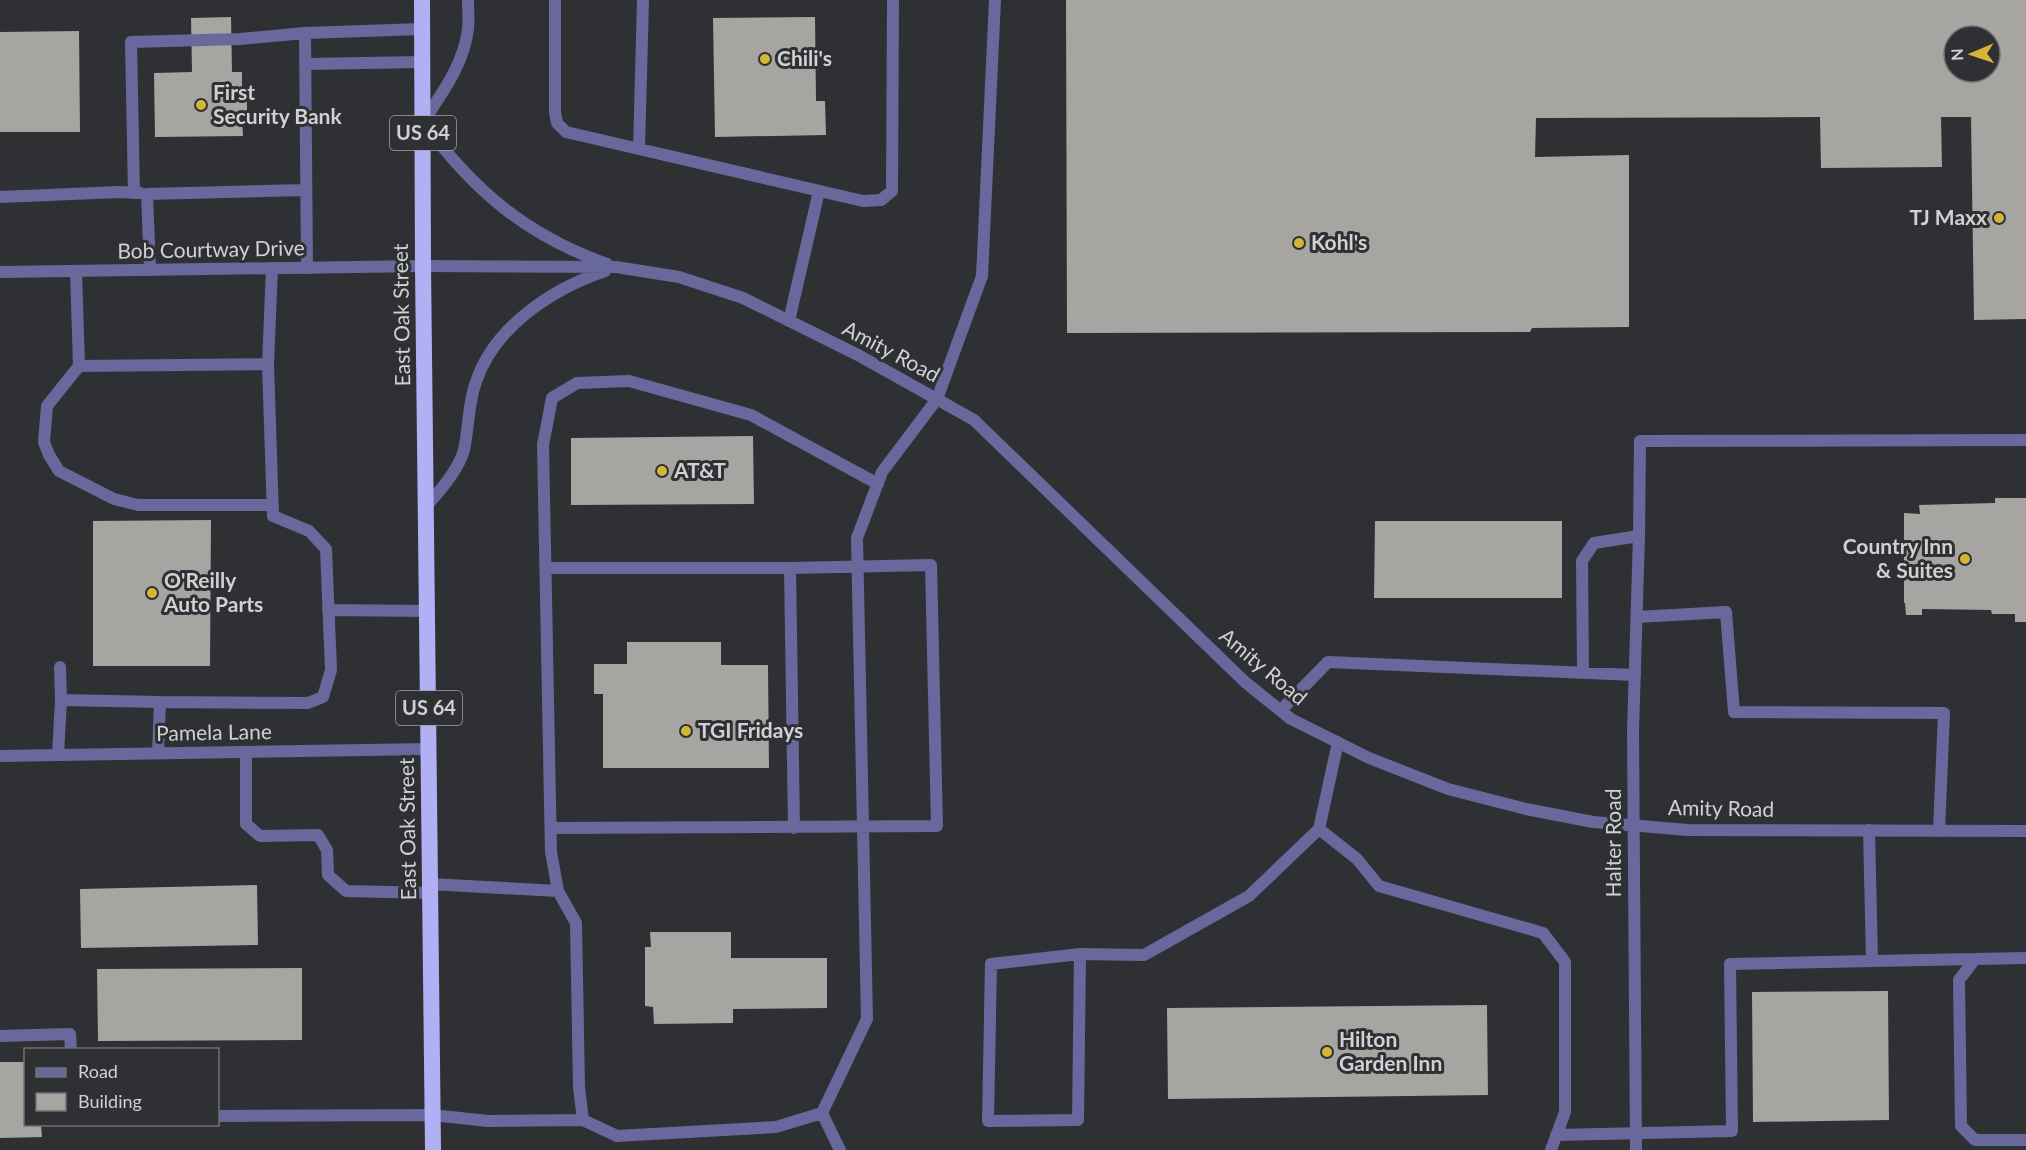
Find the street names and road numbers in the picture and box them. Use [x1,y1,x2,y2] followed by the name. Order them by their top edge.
[390,116,456,150] road number: US 64
[117,234,305,263] street label: Bob Courtway Drive
[387,243,414,387] street label: East Oak Street
[839,315,944,387] street label: Amity Road
[1215,622,1313,710] street label: Amity Road
[396,691,462,725] road number: US 64
[156,718,272,745] street label: Pamela Lane
[393,757,420,901] street label: East Oak Street
[1600,789,1625,897] street label: Halter Road
[1668,794,1774,821] street label: Amity Road

